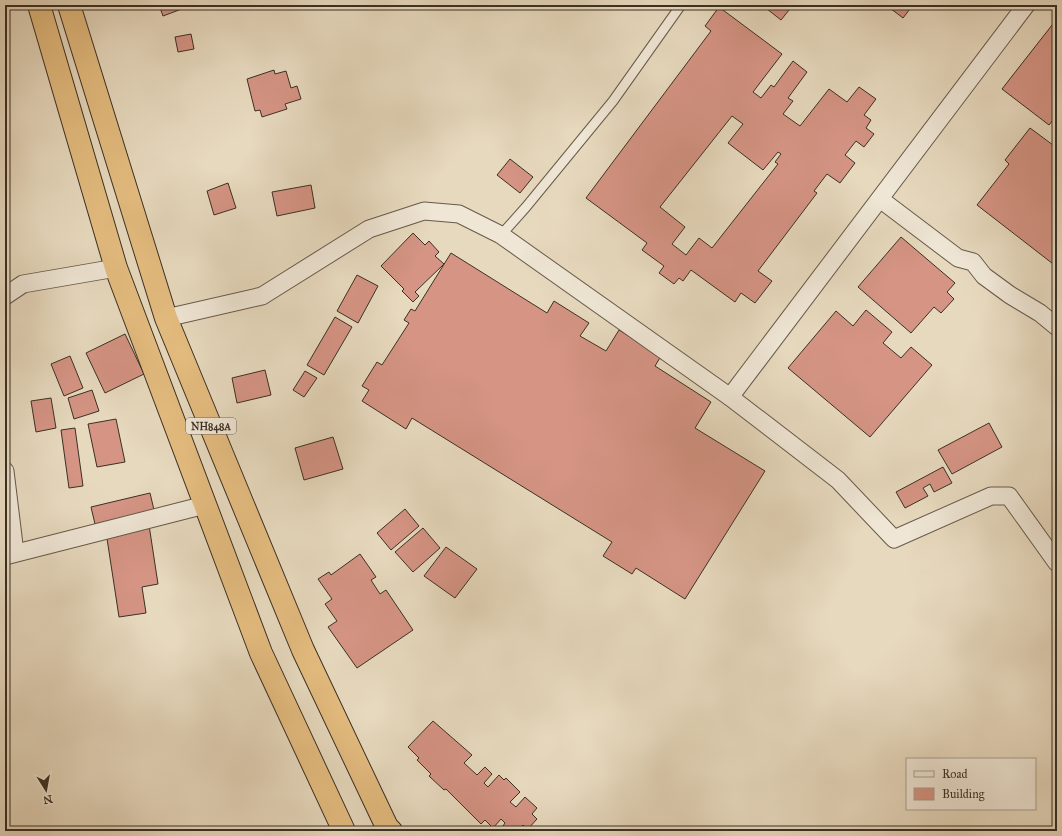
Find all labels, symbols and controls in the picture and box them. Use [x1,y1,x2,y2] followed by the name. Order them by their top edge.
[186,418,236,434] road number: NH848A
[906,758,1036,810] legend
[942,767,968,781] text: Road
[26,770,66,810] north arrow
[942,787,985,802] text: Building
[41,792,54,807] text: N

